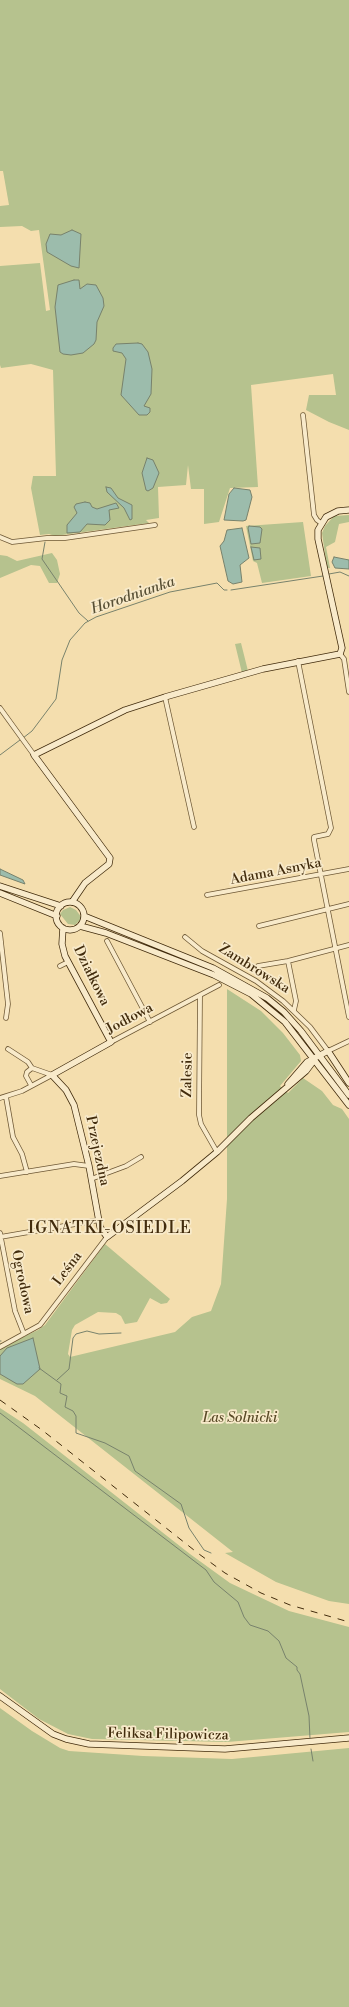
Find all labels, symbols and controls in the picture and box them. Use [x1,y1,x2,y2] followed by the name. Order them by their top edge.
[89,573,177,619] water label: Horodnianka
[229,855,323,889] street label: Adama Asnyka
[215,940,293,998] street label: Zambrowska
[69,943,113,1009] street label: Działkowa
[104,1000,156,1038] street label: Jodłowa
[179,1052,197,1098] street label: Zalesie
[81,1114,113,1188] street label: Przejezdna
[28,1219,192,1239] district label: IGNATKI-OSIEDLE
[7,1249,37,1315] street label: Ogrodowa
[50,1249,86,1289] street label: Leśna
[203,1411,277,1427] park label: Las Solnicki
[107,1726,229,1744] street label: Feliksa Filipowicza

